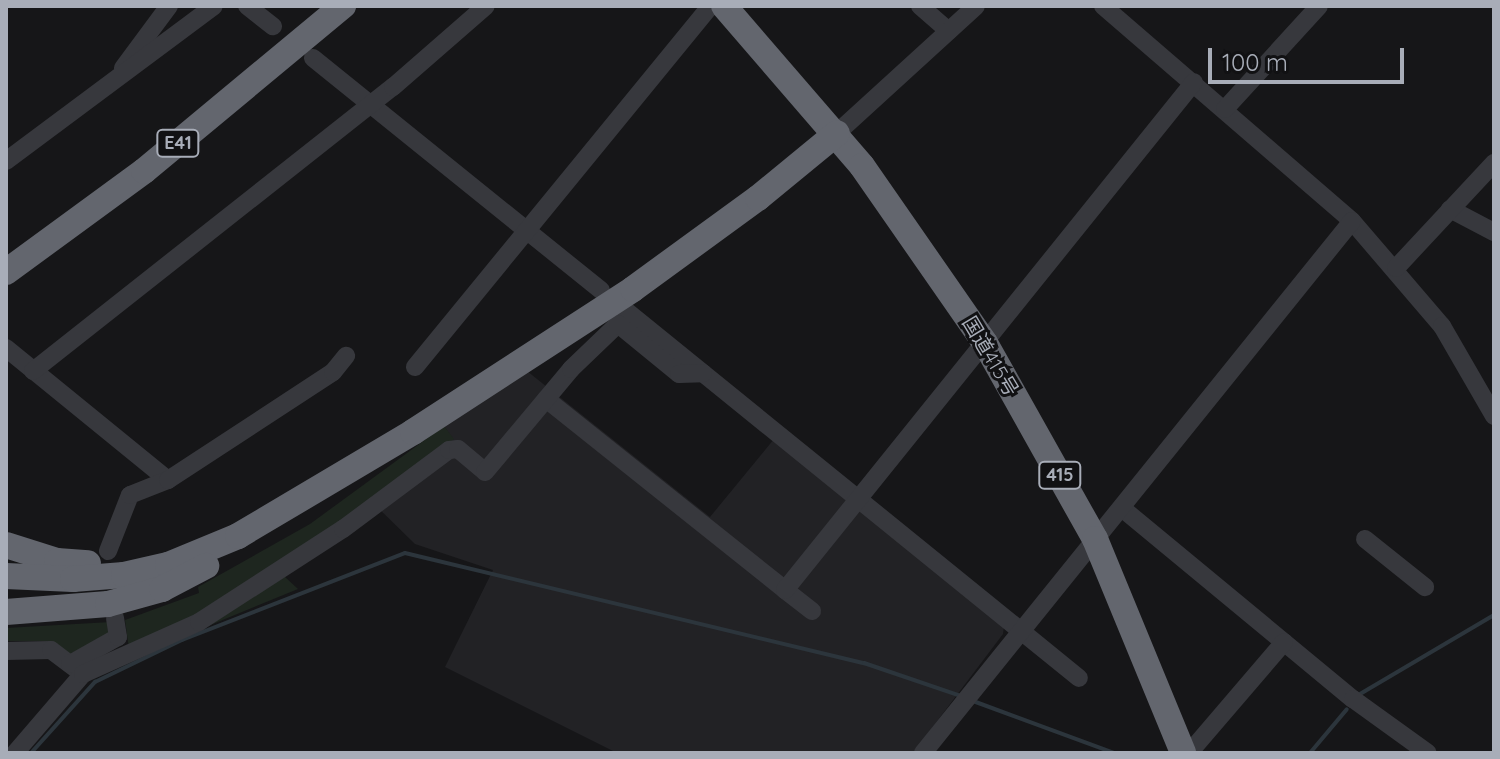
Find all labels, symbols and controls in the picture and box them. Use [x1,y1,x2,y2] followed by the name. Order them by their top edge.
[1212,32,1408,82] scale bar
[1222,47,1288,77] text: 100 m
[156,129,200,157] road number: E41
[958,312,1024,400] street label: 国道415号
[1038,461,1082,489] road number: 415

